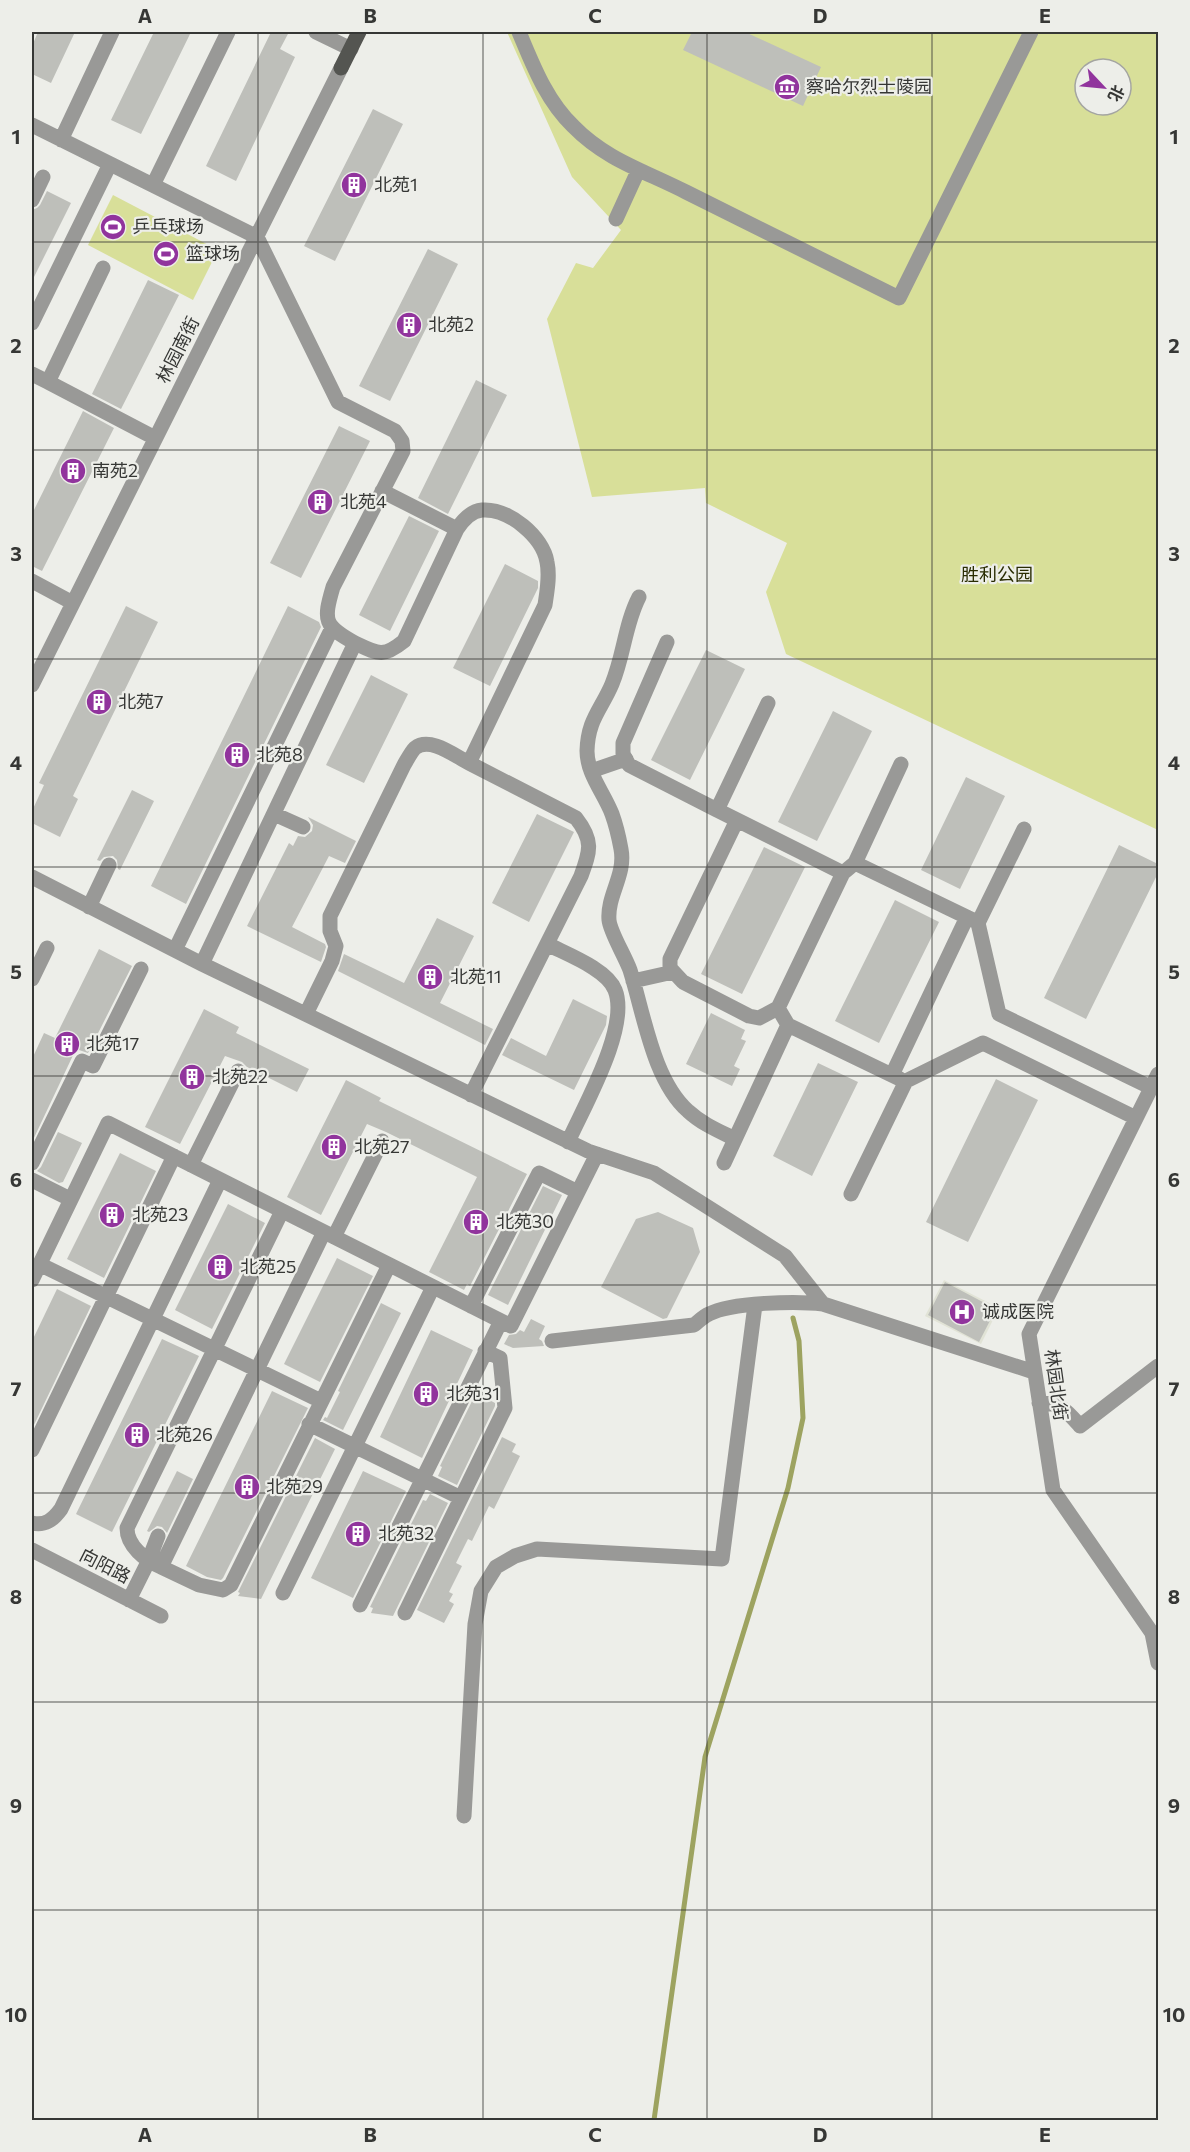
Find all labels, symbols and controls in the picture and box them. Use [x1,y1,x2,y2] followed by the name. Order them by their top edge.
[138,3,152,27] text: A
[363,3,377,27] text: B
[588,3,602,27] text: C
[813,3,827,27] text: D
[1039,3,1051,27] text: E
[1073,57,1133,117] north arrow
[772,72,802,102] museum icon: 察哈尔烈士陵园
[806,75,932,97] place label: 察哈尔烈士陵园
[1105,82,1129,105] text: 北
[11,124,21,148] text: 1
[1169,124,1179,148] text: 1
[339,170,369,200] building icon: 北苑1
[374,173,418,195] place label: 北苑1
[98,212,128,242] sports icon: 乒乓球场
[132,215,204,237] place label: 乒乓球场
[151,239,181,269] sports icon: 篮球场
[186,242,240,264] place label: 篮球场
[394,310,424,340] building icon: 北苑2
[151,312,203,387] street label: 林园南街
[428,313,474,335] place label: 北苑2
[10,333,22,357] text: 2
[1168,333,1180,357] text: 2
[58,456,88,486] building icon: 南苑2
[92,459,138,481] place label: 南苑2
[305,487,335,517] building icon: 北苑4
[340,490,387,512] place label: 北苑4
[10,541,22,565] text: 3
[1168,541,1180,565] text: 3
[961,563,1033,585] park label: 胜利公园
[84,687,114,717] building icon: 北苑7
[118,690,164,712] place label: 北苑7
[222,740,252,770] building icon: 北苑8
[256,743,303,765] place label: 北苑8
[10,750,22,774] text: 4
[1168,750,1180,774] text: 4
[10,959,22,983] text: 5
[1168,959,1180,983] text: 5
[415,962,445,992] building icon: 北苑11
[450,965,501,987] place label: 北苑11
[52,1029,82,1059] building icon: 北苑17
[86,1032,139,1054] place label: 北苑17
[177,1062,207,1092] building icon: 北苑22
[212,1065,268,1087] place label: 北苑22
[319,1132,349,1162] building icon: 北苑27
[354,1135,409,1157] place label: 北苑27
[10,1167,22,1191] text: 6
[1168,1167,1180,1191] text: 6
[97,1200,127,1230] building icon: 北苑23
[132,1203,188,1225] place label: 北苑23
[461,1207,491,1237] building icon: 北苑30
[496,1210,554,1232] place label: 北苑30
[205,1252,235,1282] building icon: 北苑25
[240,1255,296,1277] place label: 北苑25
[947,1297,977,1327] hospital icon: 诚成医院
[982,1300,1054,1322] place label: 诚成医院
[1041,1348,1073,1422] street label: 林园北街
[11,1376,22,1400] text: 7
[1169,1376,1180,1400] text: 7
[411,1379,441,1409] building icon: 北苑31
[446,1382,500,1404] place label: 北苑31
[122,1420,152,1450] building icon: 北苑26
[156,1423,213,1445] place label: 北苑26
[232,1472,262,1502] building icon: 北苑29
[266,1475,323,1497] place label: 北苑29
[343,1519,373,1549] building icon: 北苑32
[378,1522,434,1544] place label: 北苑32
[76,1543,135,1587] street label: 向阳路
[10,1584,22,1608] text: 8
[1168,1584,1180,1608] text: 8
[10,1793,22,1817] text: 9
[1168,1793,1180,1817] text: 9
[5,2002,27,2026] text: 10
[1163,2002,1185,2026] text: 10
[138,2122,152,2146] text: A
[363,2122,377,2146] text: B
[588,2122,602,2146] text: C
[813,2122,827,2146] text: D
[1039,2122,1051,2146] text: E

